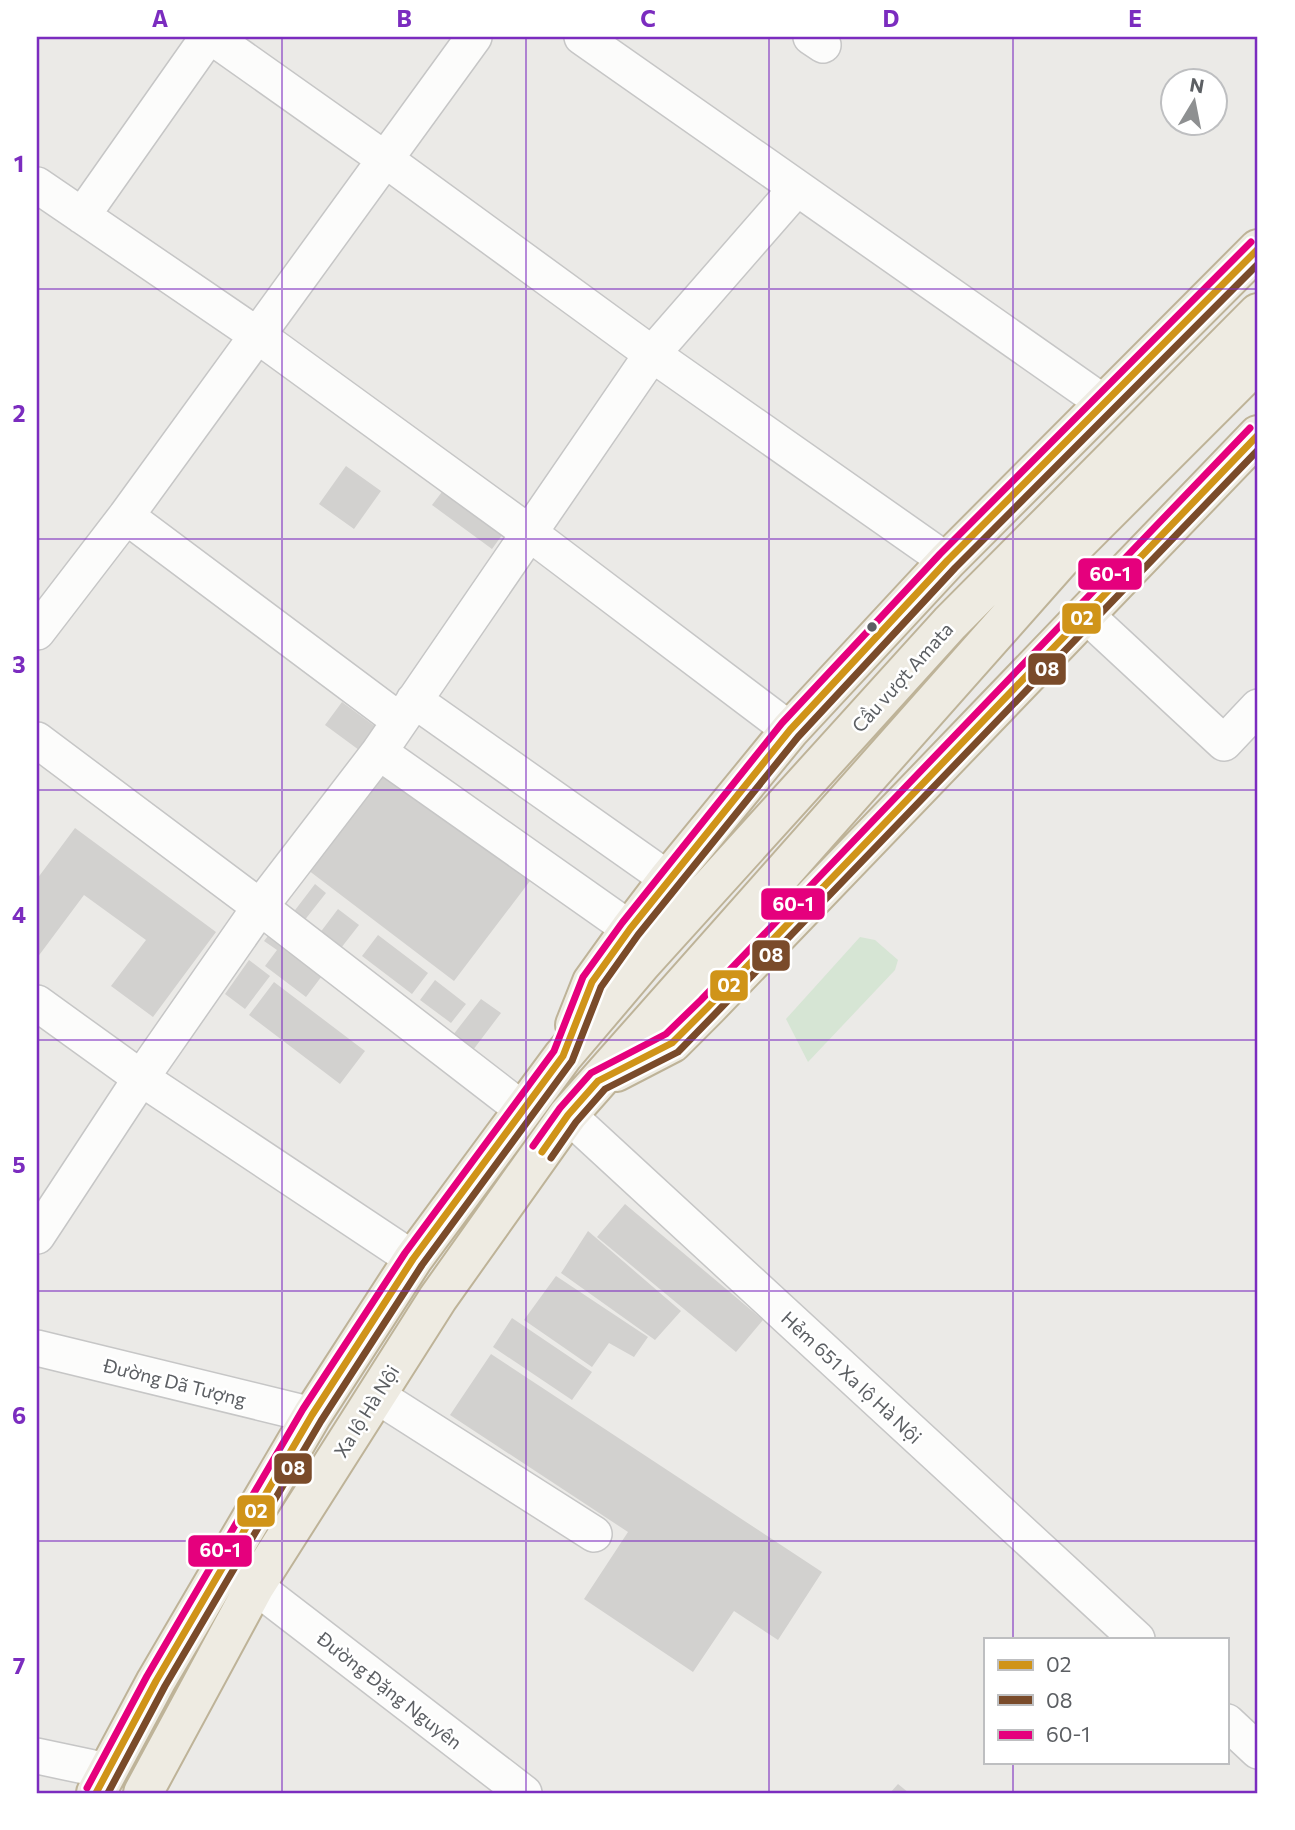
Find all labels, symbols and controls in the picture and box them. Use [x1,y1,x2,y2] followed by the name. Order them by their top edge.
[152,4,169,32] text: A
[396,4,412,32] text: B
[640,4,656,32] text: C
[883,4,900,32] text: D
[1128,4,1142,32] text: E
[1158,66,1228,136] north arrow
[1188,72,1206,97] text: N
[14,149,24,177] text: 1
[12,399,26,427] text: 2
[1077,557,1143,591] line badge: 60-1
[1089,562,1131,585] text: 60-1
[1061,602,1102,635] line badge: 02
[1070,606,1094,629] text: 02
[847,617,957,737] street label: Cầu vượt Amata
[865,620,879,634] unlabelled marker
[12,650,26,678] text: 3
[1027,652,1067,686] line badge: 08
[1035,657,1059,680] text: 08
[760,887,826,921] line badge: 60-1
[772,892,814,915] text: 60-1
[12,900,26,928] text: 4
[751,939,791,972] line badge: 08
[759,943,783,966] text: 08
[709,969,749,1002] line badge: 02
[717,973,741,996] text: 02
[12,1150,26,1178] text: 5
[777,1306,927,1448] street label: Hẻm 651 Xa lộ Hà Nội
[100,1353,249,1411] street label: Đường Dã Tượng
[329,1361,403,1461] street label: Xa lộ Hà Nội
[12,1401,26,1429] text: 6
[273,1452,313,1485] line badge: 08
[281,1456,305,1479] text: 08
[236,1494,276,1528] line badge: 02
[244,1499,268,1522] text: 02
[187,1534,253,1568] line badge: 60-1
[199,1538,241,1561] text: 60-1
[312,1626,467,1754] street label: Đường Đặng Nguyên
[984,1638,1228,1764] legend
[13,1651,25,1679] text: 7
[1046,1651,1071,1676] text: 02
[1046,1687,1072,1712] text: 08
[1046,1721,1090,1746] text: 60-1

